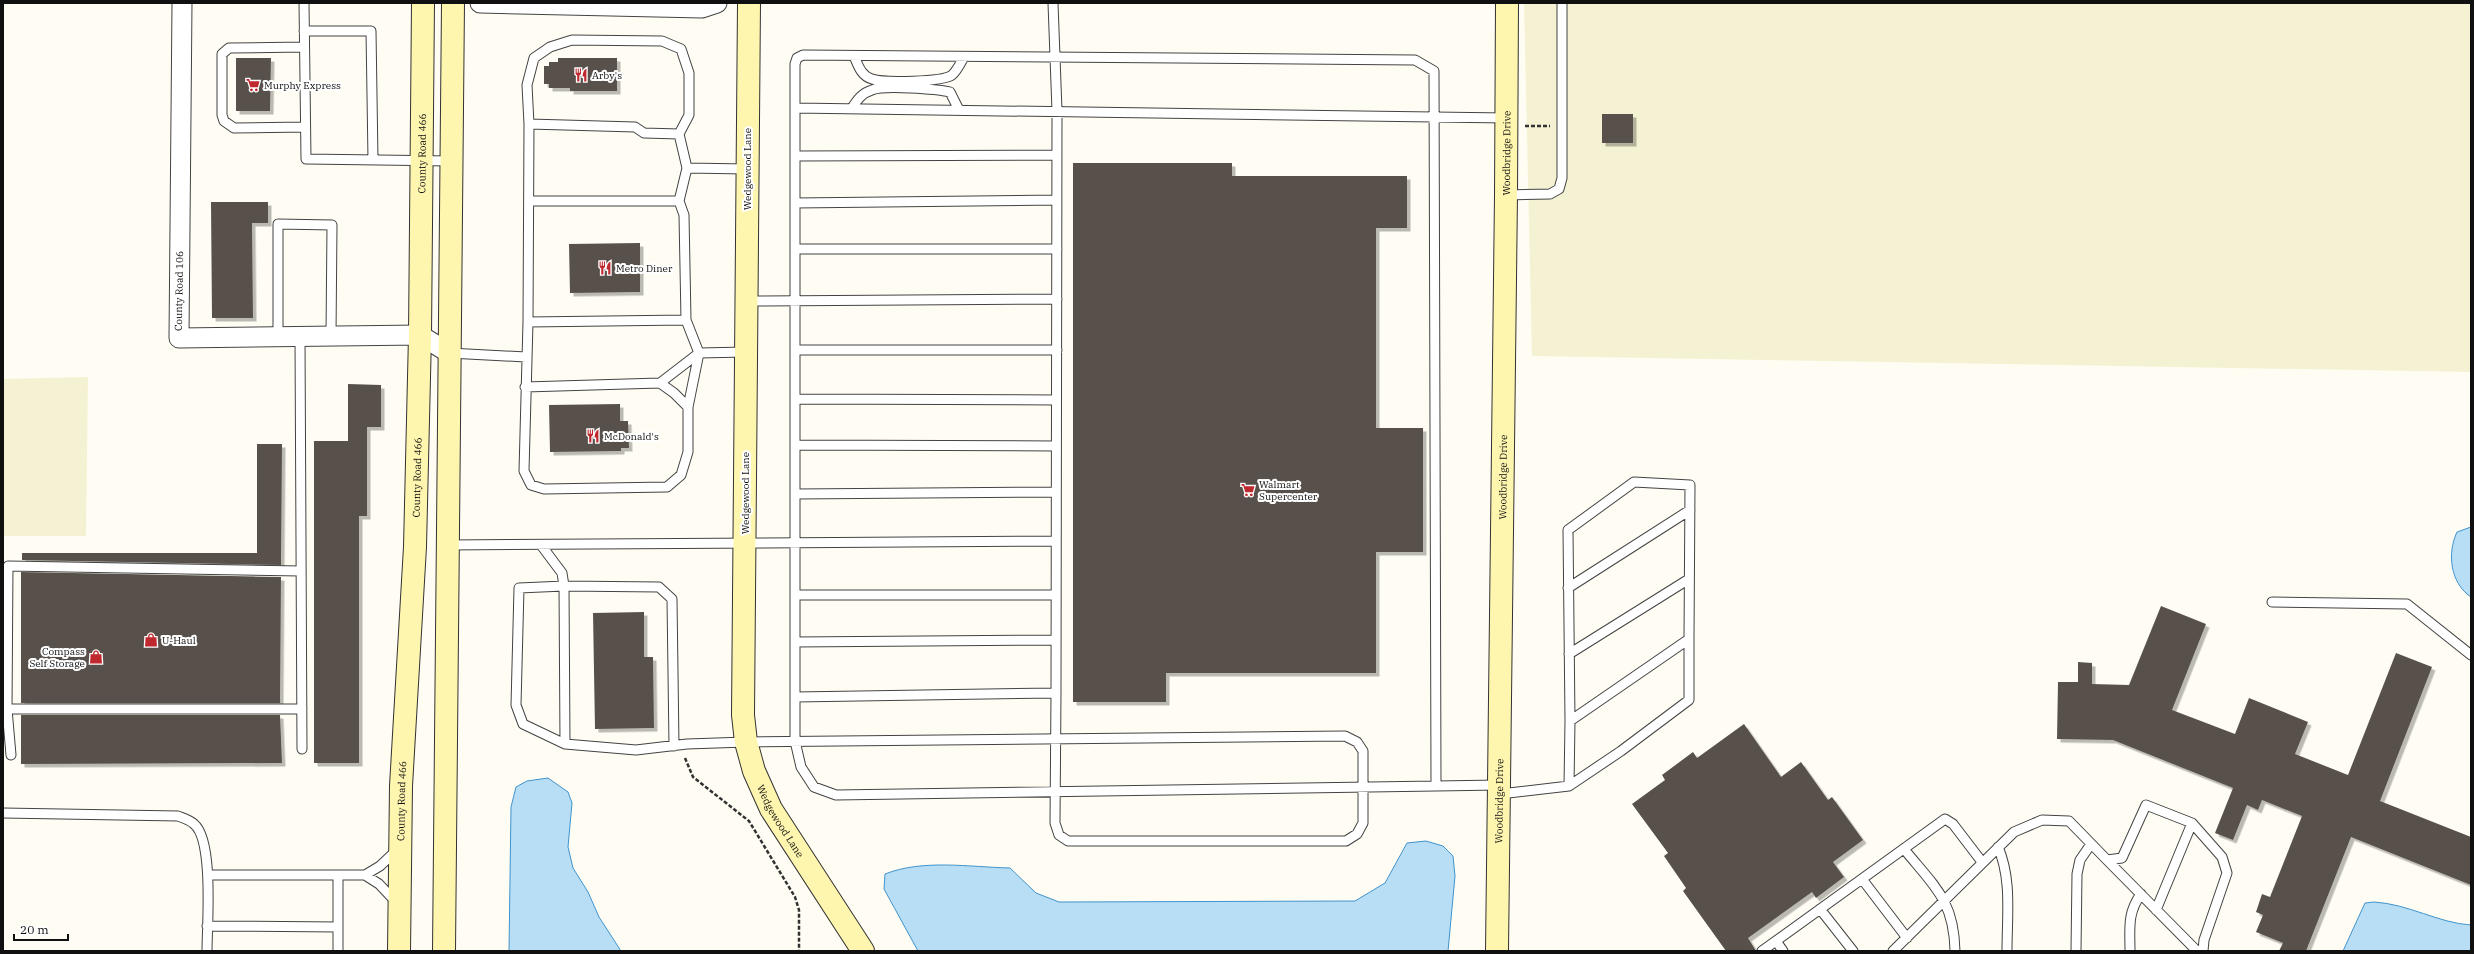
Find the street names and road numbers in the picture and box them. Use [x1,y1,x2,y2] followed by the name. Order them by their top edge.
[1499,111,1513,196] street label: Woodbridge Drive
[415,113,429,194] street label: County Road 466
[741,128,754,210] street label: Wedgewood Lane
[172,251,186,331] street label: County Road 106
[1496,435,1510,520] street label: Woodbridge Drive
[409,437,424,518] street label: County Road 466
[739,452,752,534] street label: Wedgewood Lane
[1492,758,1506,844] street label: Woodbridge Drive
[394,761,409,841] street label: County Road 466
[754,783,807,860] street label: Wedgewood Lane

